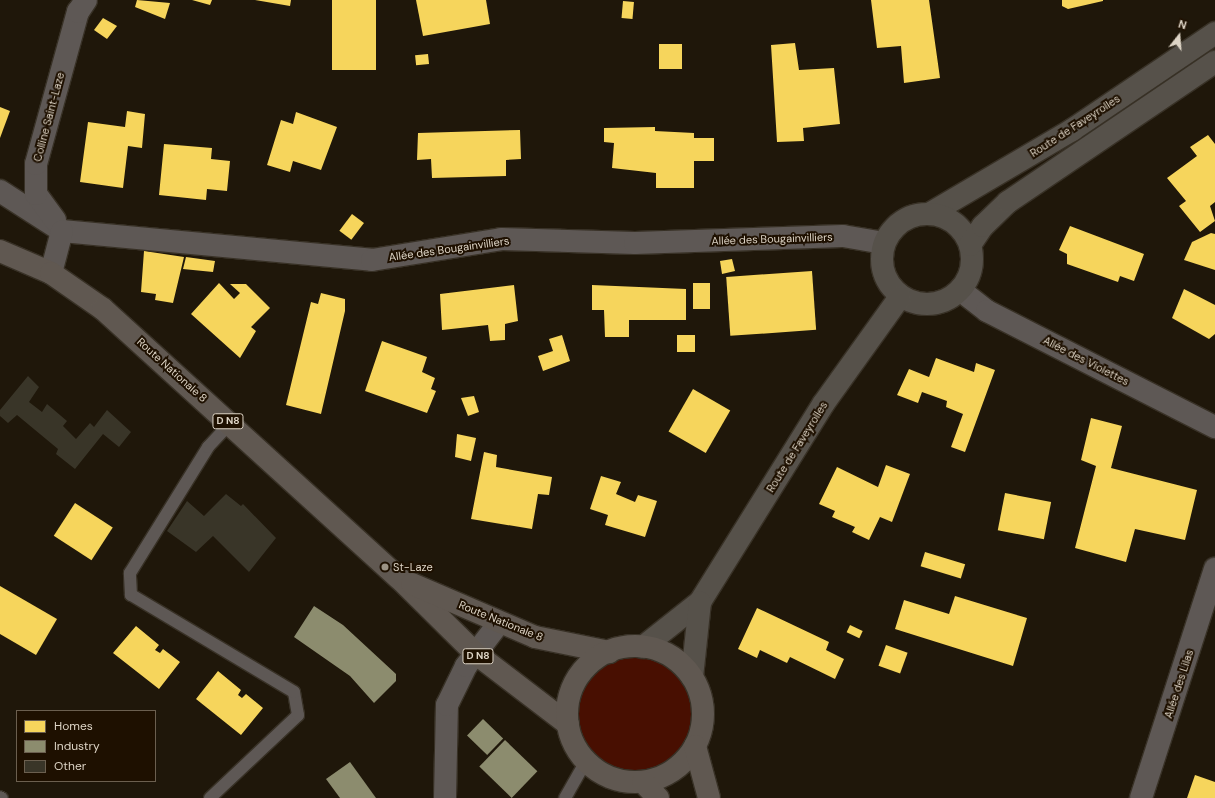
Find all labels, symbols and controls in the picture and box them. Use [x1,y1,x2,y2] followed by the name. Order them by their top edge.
[1159,16,1199,56] north arrow
[1177,17,1188,32] text: N
[31,71,67,163] street label: Colline Saint-Laze
[1028,92,1122,160] street label: Route de Faveyrolles
[711,230,833,248] street label: Allée des Bougainvilliers
[388,234,510,264] street label: Allée des Bougainvilliers
[1041,334,1131,388] street label: Allée des Violettes
[134,335,210,405] street label: Route Nationale 8
[764,399,830,495] street label: Route de Faveyrolles
[212,413,244,429] road number: D N8
[393,560,433,574] place label: St-Laze
[380,562,390,572] marker: St-Laze
[457,598,545,644] street label: Route Nationale 8
[462,648,494,664] road number: D N8
[1162,648,1196,720] street label: Allée des Lilas
[16,710,156,782] legend
[54,718,93,734] text: Homes
[54,738,100,754] text: Industry
[54,758,86,774] text: Other

